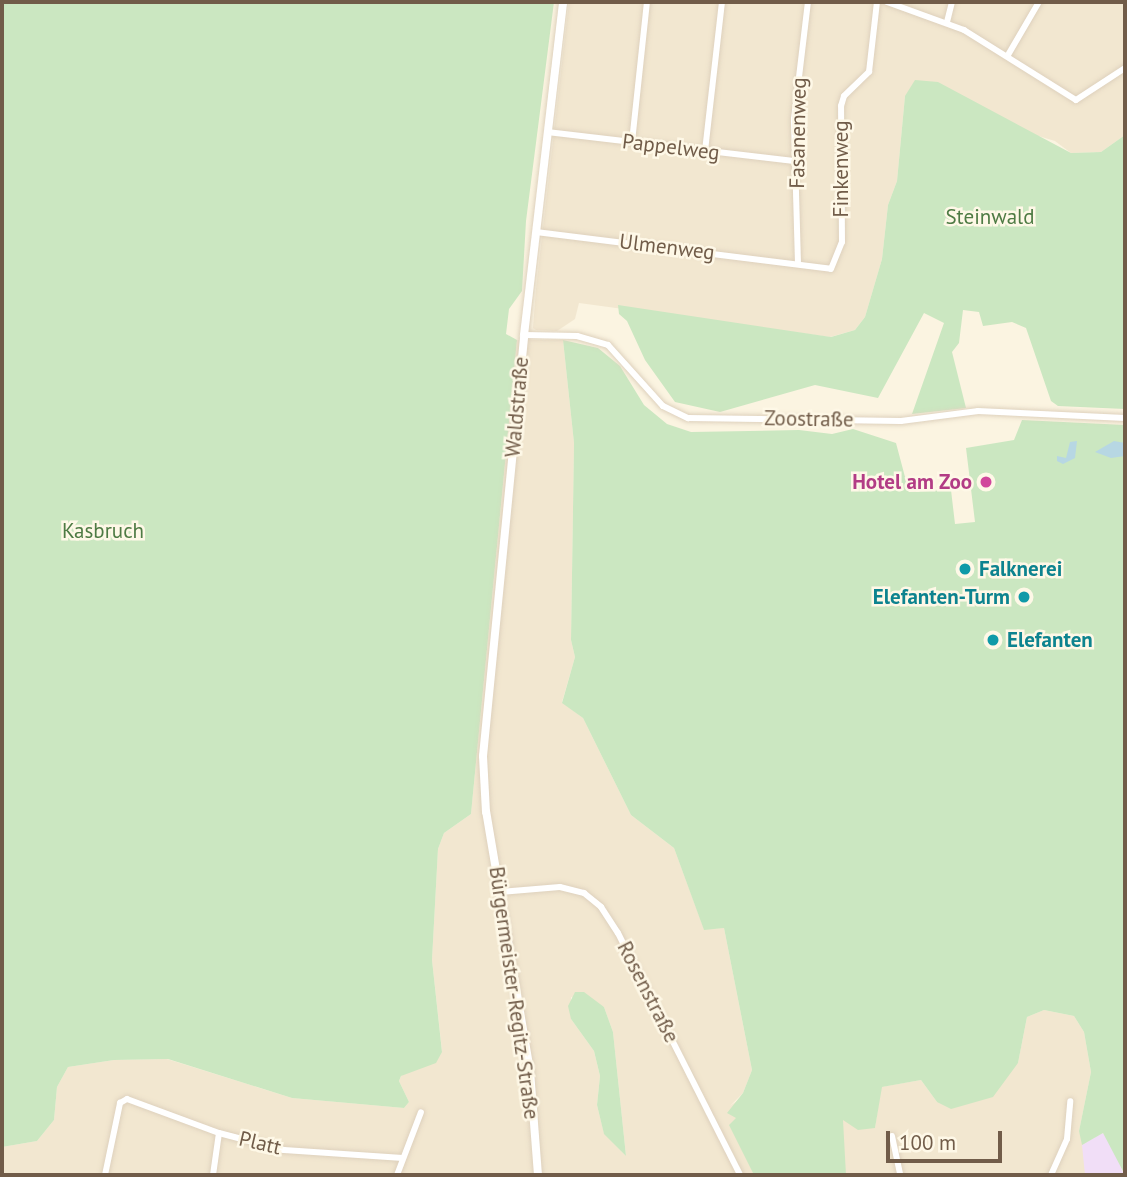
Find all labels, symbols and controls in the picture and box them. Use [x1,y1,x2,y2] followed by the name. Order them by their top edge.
[784,77,812,189] street label: Fasanenweg
[828,121,854,217] street label: Finkenweg
[621,129,721,165] street label: Pappelweg
[945,204,1035,230] park label: Steinwald
[618,229,716,265] street label: Ulmenweg
[500,356,534,458] street label: Waldstraße
[764,406,854,432] street label: Zoostraße
[852,469,972,495] place label: Hotel am Zoo
[978,474,994,490] marker: Hotel am Zoo
[62,518,144,544] park label: Kasbruch
[979,556,1062,582] place label: Falknerei
[957,561,973,577] marker: Falknerei
[873,584,1010,610] place label: Elefanten-Turm
[1016,589,1032,605] marker: Elefanten-Turm
[1007,627,1093,653] place label: Elefanten
[985,632,1001,648] marker: Elefanten
[484,865,544,1121] street label: Bürgermeister-Regitz-Straße
[612,937,684,1047] street label: Rosenstraße
[889,1118,1004,1162] scale bar
[236,1126,284,1160] street label: Platt
[899,1129,956,1156] text: 100 m

